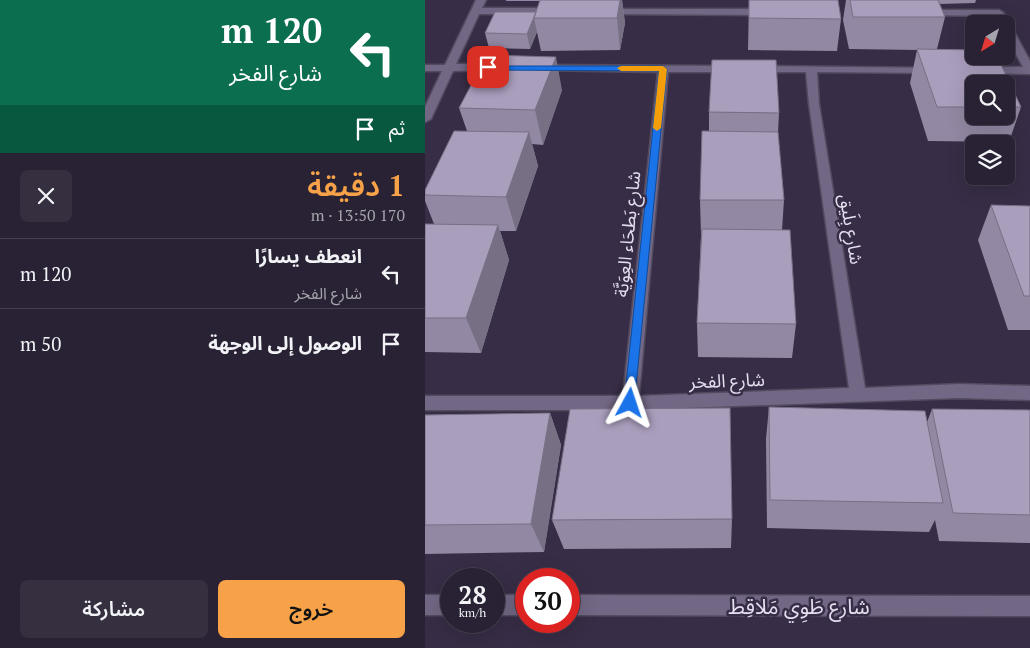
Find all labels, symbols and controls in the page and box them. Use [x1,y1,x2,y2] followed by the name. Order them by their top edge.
[221,7,322,53] text: 120 m
[965,15,1015,65] north arrow
[965,15,1015,185] map controls
[340,20,405,85] icon: left
[467,46,509,88] pin
[474,53,502,81] icon: arrive
[229,58,322,87] text: شارع الفخر
[965,75,1015,125] button: search
[351,115,379,143] icon: arrive
[389,115,405,140] text: ثم
[965,135,1015,185] button: layers
[307,165,405,205] text: 1 دقيقة
[20,170,72,222] button: close
[608,170,649,298] street label: شارع بَطحَاء العِوَيَّة
[832,192,869,266] street label: شارع بِلَيق
[311,204,405,226] text: 170 m · 13:50
[255,243,362,268] text: انعطف يسارًا
[377,260,405,288] icon: left
[20,261,71,286] text: 120 m
[295,282,362,304] text: شارع الفخر
[208,330,362,355] text: الوصول إلى الوجهة
[377,330,405,358] icon: arrive
[20,331,61,356] text: 50 m
[688,367,765,396] street label: شارع الفخر
[603,376,655,428] position arrow
[515,568,580,633] speed limit sign: 30
[458,578,487,611] text: 28
[20,580,208,638] button: مشاركة
[218,580,405,638] button: خروج
[728,592,870,623] street label: شارع طَوِي مَلاقِط
[459,605,486,620] text: km/h

